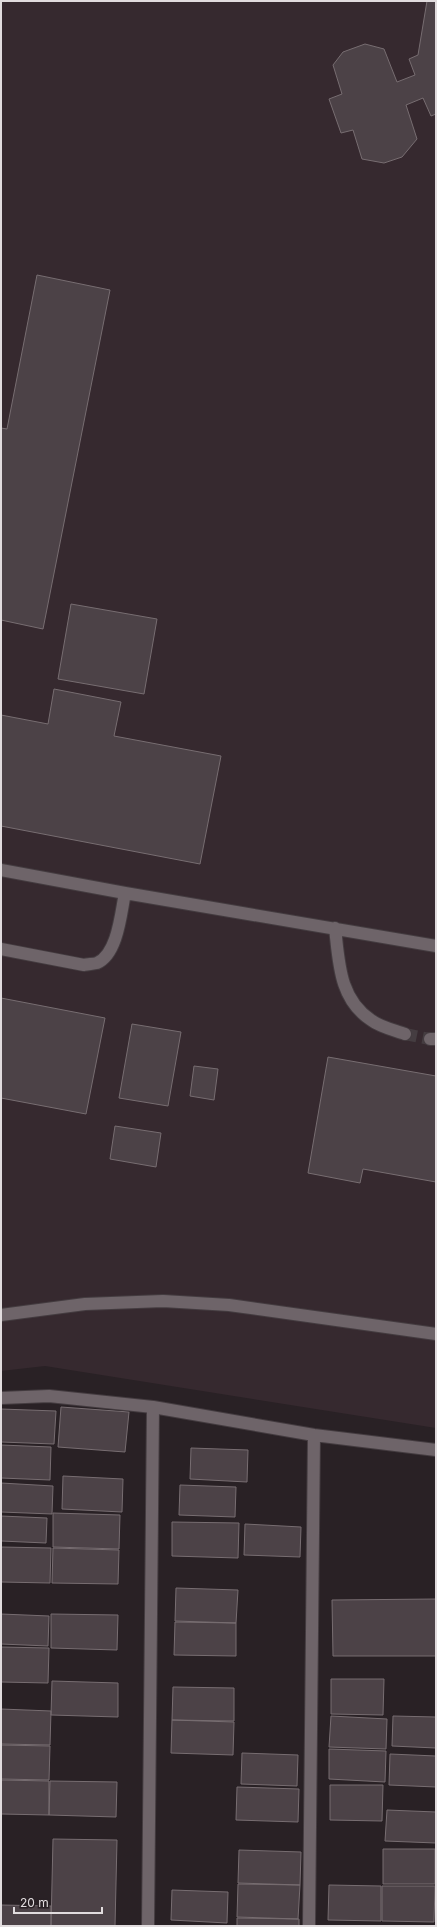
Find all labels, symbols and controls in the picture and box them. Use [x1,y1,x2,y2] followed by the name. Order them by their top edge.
[14,1889,102,1915] scale bar
[20,1895,49,1910] text: 20 m

